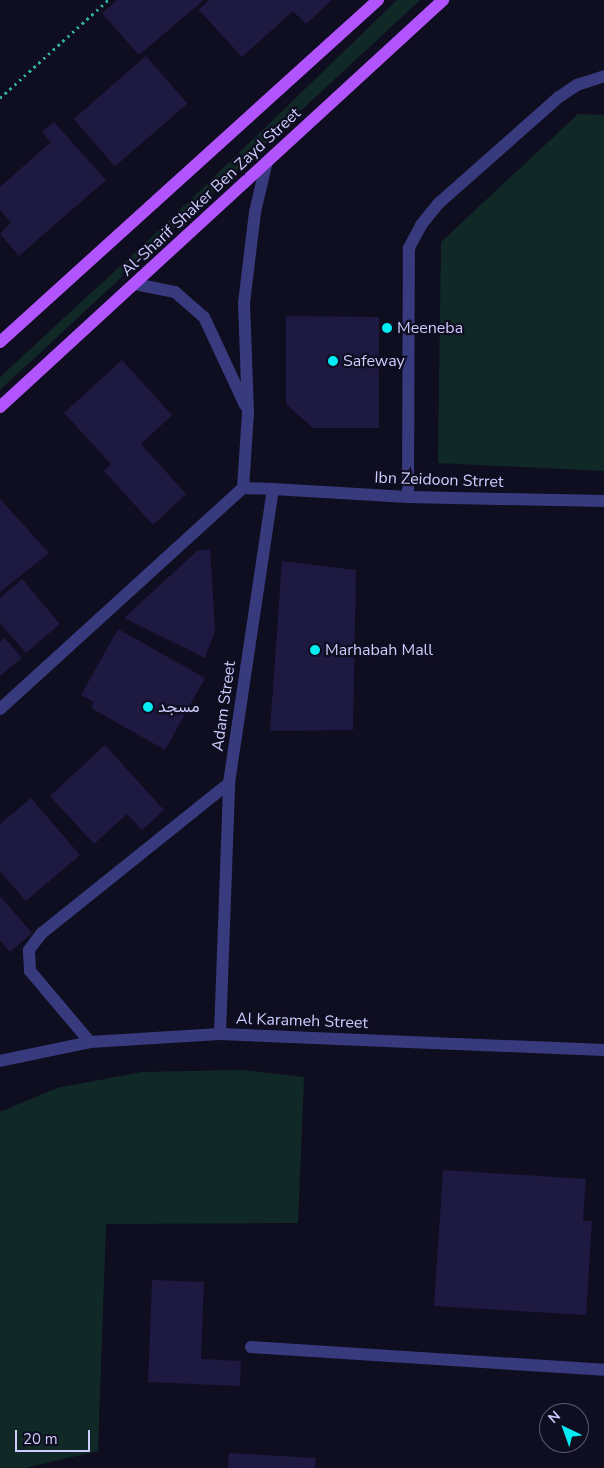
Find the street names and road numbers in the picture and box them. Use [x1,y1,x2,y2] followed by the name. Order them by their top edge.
[117,104,305,280] street label: Al-Sharif Shaker Ben Zayd Street
[374,468,504,492] street label: Ibn Zeidoon Strret
[208,660,240,752] street label: Adam Street
[236,1009,368,1033] street label: Al Karameh Street

